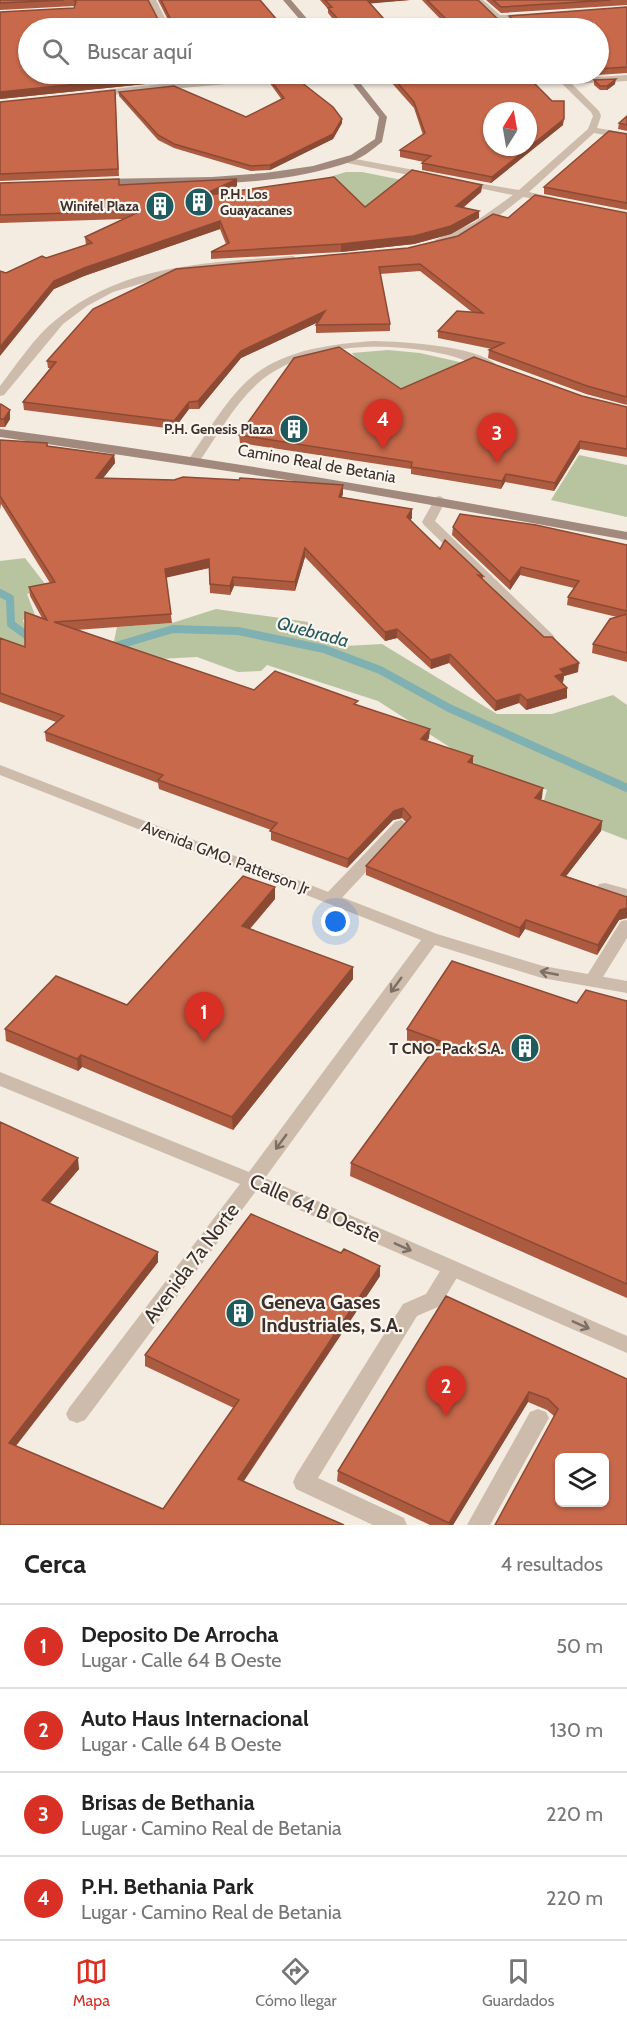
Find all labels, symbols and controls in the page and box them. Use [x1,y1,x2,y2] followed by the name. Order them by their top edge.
[18,18,609,84] search box
[39,35,72,68] icon: search
[87,38,192,65] text: Buscar aquí
[483,102,537,156] north arrow
[220,185,292,219] place label: P.H. Los Guayacanes
[183,186,215,218] building icon: P.H. Los Guayacanes
[144,190,176,222] building icon: Winifel Plaza
[60,197,139,215] place label: Winifel Plaza
[364,400,403,449] pin: 4
[278,413,310,445] building icon: P.H. Genesis Plaza
[478,414,516,463] pin: 3
[164,420,273,438] place label: P.H. Genesis Plaza
[236,440,398,487] street label: Camino Real de Betania
[275,612,351,652] water label: Quebrada
[139,817,313,899] street label: Avenida GMO. Patterson Jr
[321,907,350,936] your location
[540,967,559,978] one-way arrow
[390,976,402,992] one-way arrow
[184,992,224,1042] pin: 1
[509,1032,541,1064] building icon: T CNO-Pack S.A.
[389,1039,504,1058] place label: T CNO-Pack S.A.
[275,1134,287,1150] one-way arrow
[246,1168,384,1248] street label: Calle 64 B Oeste
[138,1198,244,1328] street label: Avenida 7a Norte
[393,1242,412,1253] one-way arrow
[261,1290,403,1337] place label: Geneva Gases Industriales, S.A.
[224,1297,256,1329] building icon: Geneva Gases Industriales, S.A.
[572,1320,590,1331] one-way arrow
[426,1366,466,1416] pin: 2
[555,1453,609,1507] map controls
[555,1453,609,1507] button: layers
[24,1548,86,1580] text: Cerca
[501,1552,603,1576] text: 4 resultados
[81,1621,279,1648] text: Deposito De Arrocha
[40,1634,47,1658] text: 1
[556,1634,603,1658] text: 50 m
[81,1648,282,1672] text: Lugar · Calle 64 B Oeste
[81,1705,309,1732] text: Auto Haus Internacional
[38,1718,49,1742] text: 2
[550,1718,603,1742] text: 130 m
[81,1732,282,1756] text: Lugar · Calle 64 B Oeste
[81,1789,255,1816] text: Brisas de Bethania
[38,1802,49,1826] text: 3
[546,1802,603,1826] text: 220 m
[81,1816,342,1840] text: Lugar · Camino Real de Betania
[81,1873,254,1900] text: P.H. Bethania Park
[37,1886,50,1910] text: 4
[546,1886,603,1910] text: 220 m
[81,1900,342,1924] text: Lugar · Camino Real de Betania
[73,1955,110,2010] tab: Mapa
[255,1955,336,2010] tab: Cómo llegar
[482,1955,554,2010] tab: Guardados

